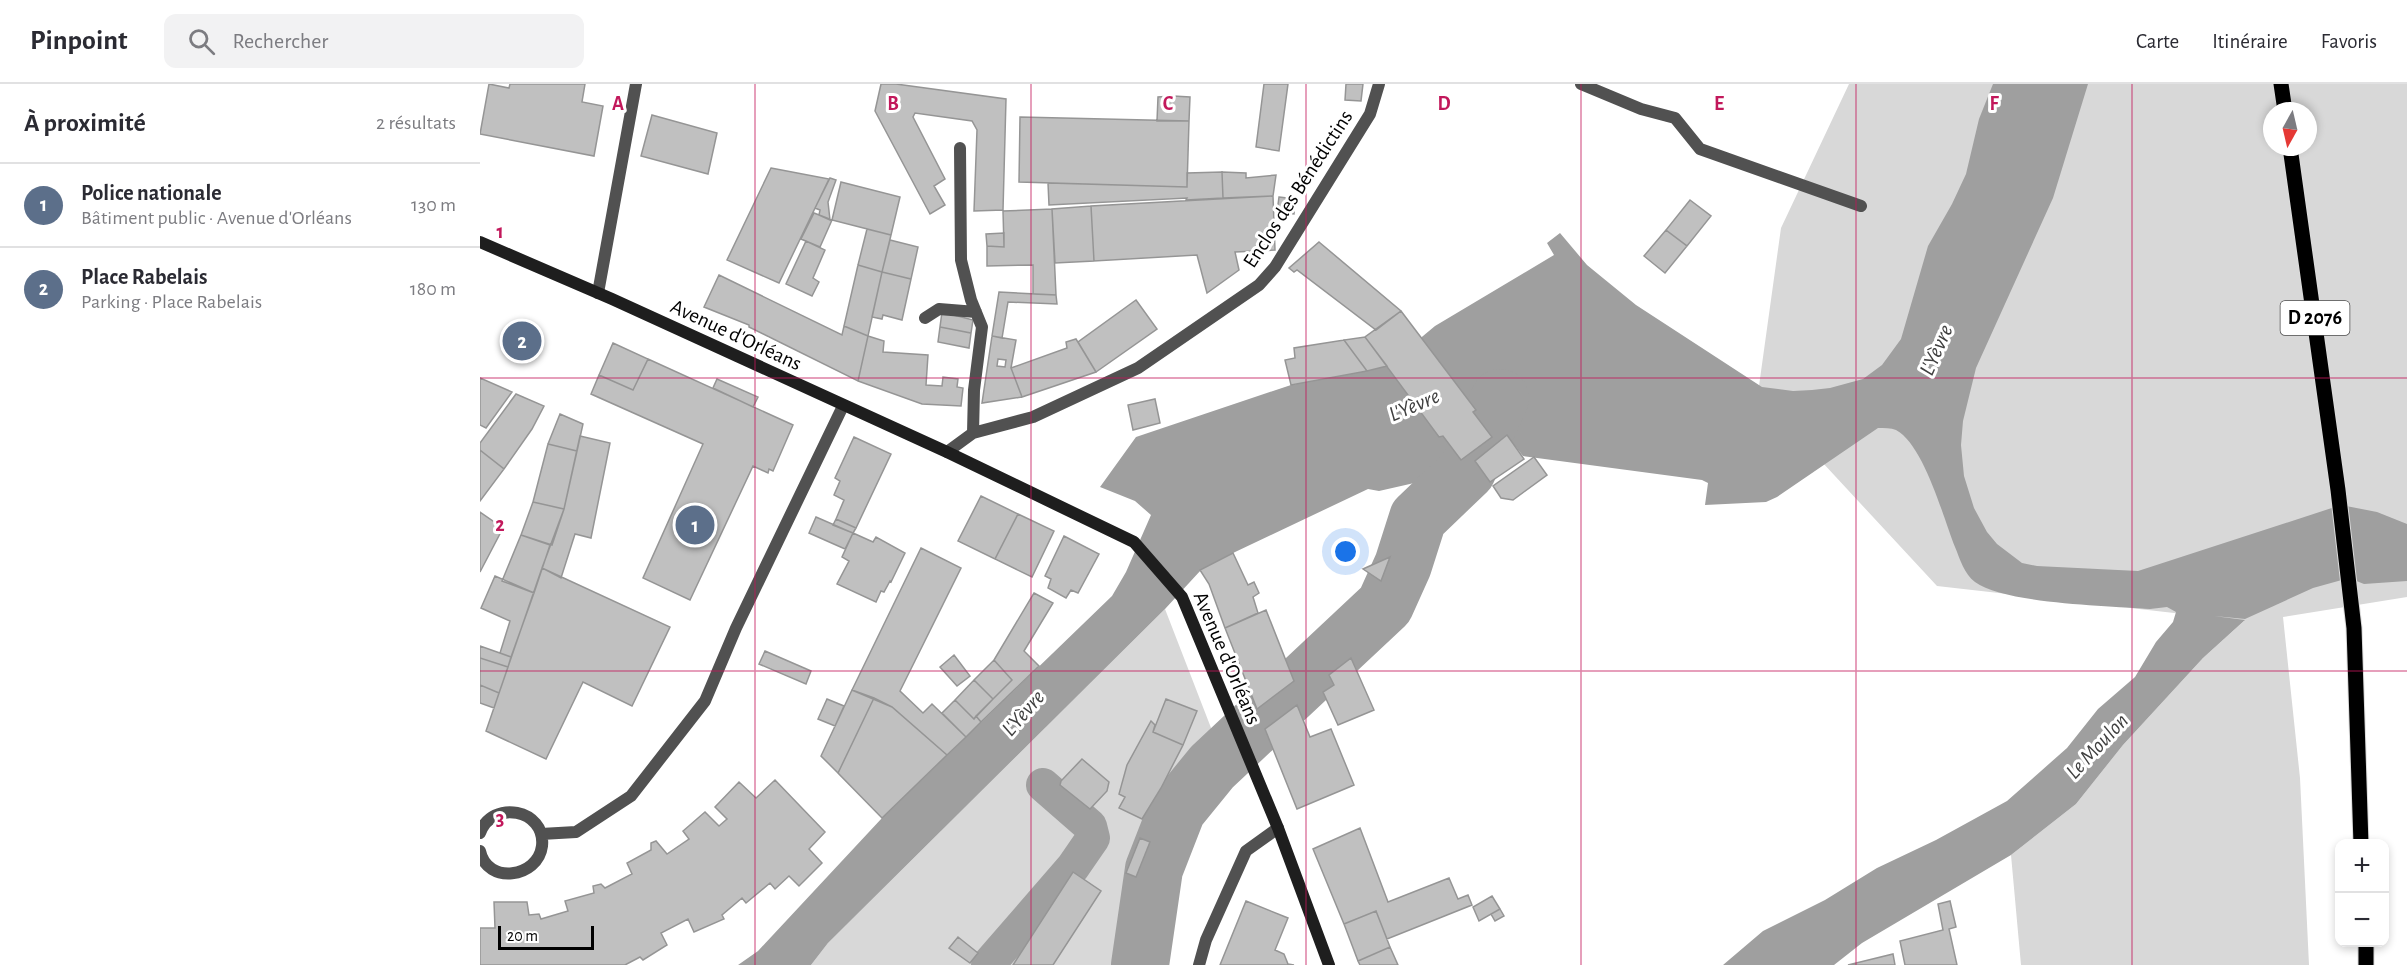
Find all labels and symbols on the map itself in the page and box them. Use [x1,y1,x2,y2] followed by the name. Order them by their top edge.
[612,94,624,114] text: A
[887,94,899,114] text: B
[1163,94,1174,114] text: C
[1437,94,1451,114] text: D
[1714,94,1724,114] text: E
[1989,94,1999,114] text: F
[2263,102,2317,156] north arrow
[1239,107,1357,271] street label: Enclos des Bénédictins
[496,222,504,242] text: 1
[667,296,805,374] street label: Avenue d'Orléans
[2280,301,2350,335] road number: D 2076
[502,318,542,364] pin: 2
[1915,321,1957,379] water label: L'Yèvre
[1385,385,1443,425] water label: L'Yèvre
[676,502,714,548] pin: 1
[495,515,505,535] text: 2
[1331,537,1360,566] your location
[1190,589,1264,727] street label: Avenue d'Orléans
[997,686,1049,740] water label: L'Yèvre
[2062,709,2132,783] water label: Le Moulon
[496,809,504,829] text: 3
[498,923,594,950] scale bar

